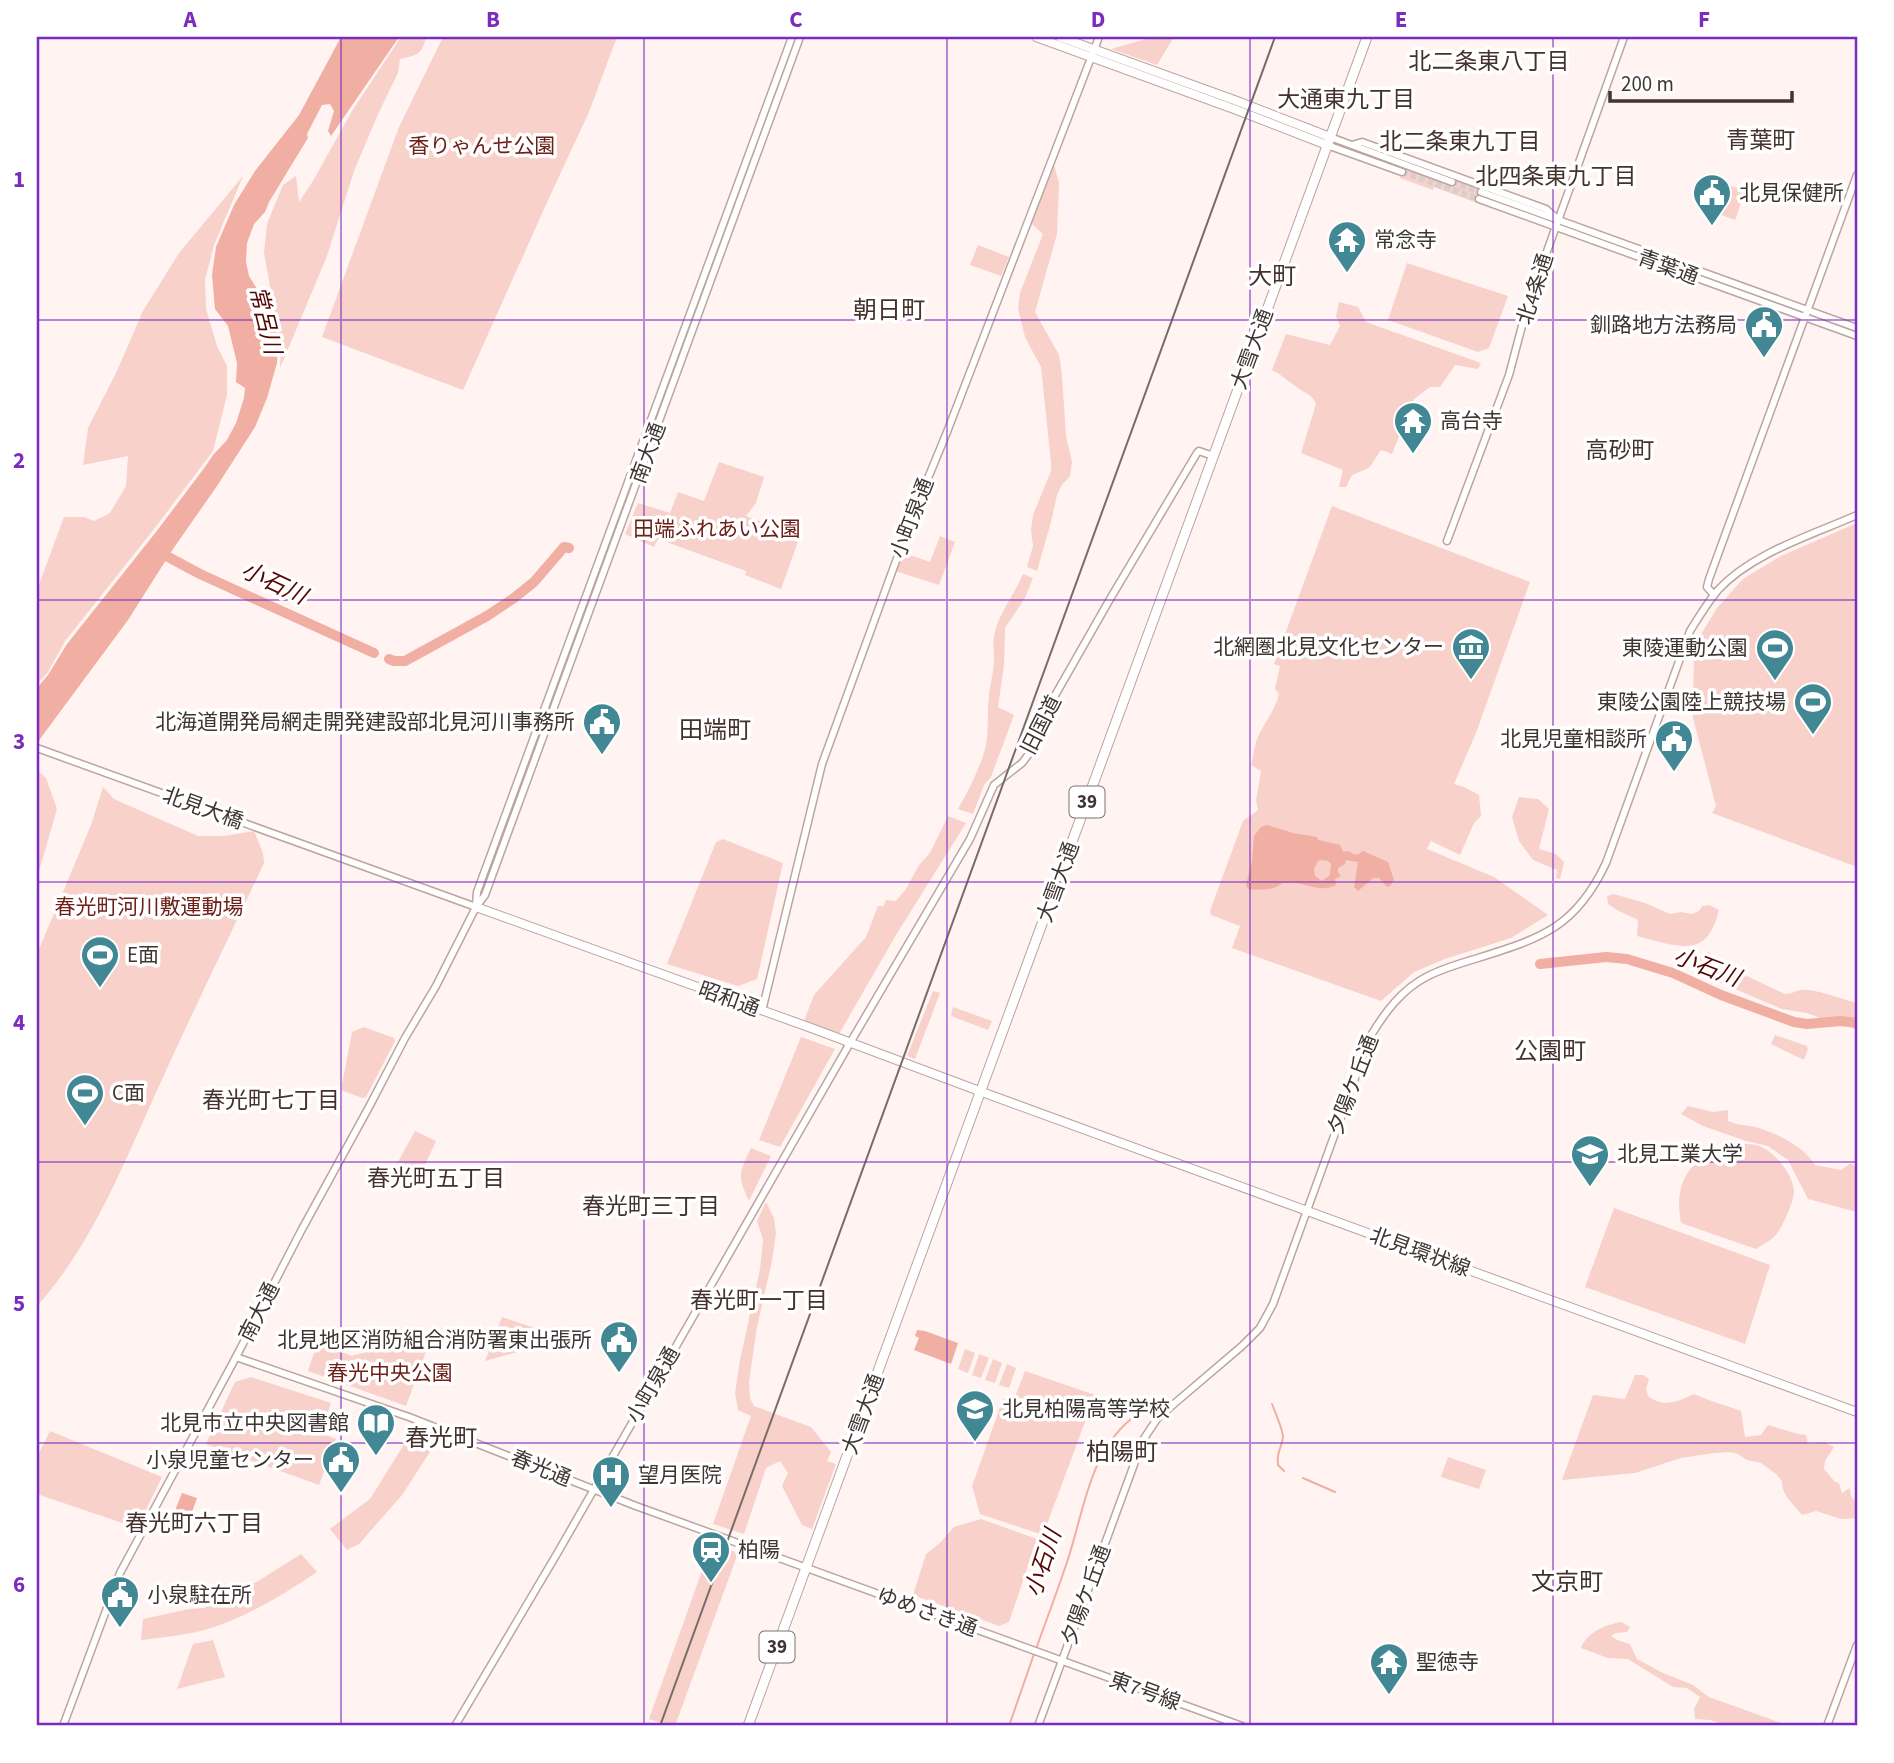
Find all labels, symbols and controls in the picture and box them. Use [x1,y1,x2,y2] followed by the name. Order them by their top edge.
[182,3,197,36] text: A
[486,3,500,36] text: B
[789,3,803,36] text: C
[1091,3,1105,36] text: D
[1395,3,1407,36] text: E
[1698,3,1710,36] text: F
[1409,45,1570,78] district label: 北二条東八丁目
[1610,60,1792,104] scale bar
[1621,69,1674,99] text: 200 m
[1277,83,1415,116] district label: 大通東九丁目
[1727,124,1796,157] district label: 青葉町
[1380,125,1541,158] district label: 北二条東九丁目
[409,131,556,161] park label: 香りゃんせ公園
[1476,160,1637,193] district label: 北四条東九丁目
[13,163,25,196] text: 1
[1691,172,1733,227] public building icon: 北見保健所
[1739,178,1844,208] place label: 北見保健所
[1326,219,1368,274] temple icon: 常念寺
[1374,225,1437,255] place label: 常念寺
[1633,242,1703,292] street label: 青葉通
[1509,249,1561,329] street label: 北4条通
[1248,259,1296,294] district label: 大町
[241,283,290,360] water label: 常呂川
[853,293,925,328] district label: 朝日町
[1224,304,1280,394] street label: 大雪大通
[1743,304,1785,359] public building icon: 釧路地方法務局
[1590,310,1737,340] place label: 釧路地方法務局
[1392,400,1434,455] temple icon: 高台寺
[1440,406,1503,436] place label: 高台寺
[623,418,673,488] street label: 南大通
[1586,434,1655,467] district label: 高砂町
[13,444,25,477] text: 2
[883,473,941,563] street label: 小町泉通
[633,514,801,544] park label: 田端ふれあい公園
[236,553,315,614] water label: 小石川
[1450,626,1492,681] museum icon: 北網圏北見文化センター
[1754,627,1796,682] sports icon: 東陵運動公園
[1213,632,1444,662] place label: 北網圏北見文化センター
[1622,633,1748,663] place label: 東陵運動公園
[1792,681,1834,736] sports icon: 東陵公園陸上競技場
[1597,687,1786,717] place label: 東陵公園陸上競技場
[1013,690,1069,760] street label: 旧国道
[581,701,623,756] public building icon: 北海道開発局網走開発建設部北見河川事務所
[155,707,575,737] place label: 北海道開発局網走開発建設部北見河川事務所
[679,713,751,748] district label: 田端町
[1653,718,1695,773] public building icon: 北見児童相談所
[1500,724,1647,754] place label: 北見児童相談所
[13,725,25,758] text: 3
[158,780,248,836] street label: 北見大橋
[1070,786,1104,818] road number: 39
[1030,837,1086,927] street label: 大雪大通
[55,892,244,922] park label: 春光町河川敷運動場
[79,934,121,989] sports icon: E面
[1669,939,1748,996] water label: 小石川
[127,940,159,970] place label: E面
[694,974,764,1024] street label: 昭和通
[13,1006,25,1039] text: 4
[1320,1031,1386,1139] street label: 夕陽ケ丘通
[1514,1034,1586,1069] district label: 公園町
[64,1072,106,1127] sports icon: C面
[112,1078,145,1108] place label: C面
[202,1084,340,1117] district label: 春光町七丁目
[1569,1133,1611,1188] school or university icon: 北見工業大学
[1617,1139,1743,1169] place label: 北見工業大学
[367,1162,505,1195] district label: 春光町五丁目
[582,1190,720,1223] district label: 春光町三丁目
[1366,1220,1474,1284] street label: 北見環状線
[231,1277,287,1347] street label: 南大通
[690,1284,828,1317] district label: 春光町一丁目
[13,1287,25,1320] text: 5
[598,1319,640,1374] public building icon: 北見地区消防組合消防署東出張所
[277,1325,592,1355] place label: 北見地区消防組合消防署東出張所
[619,1341,687,1429] street label: 小町泉通
[327,1358,453,1388] park label: 春光中央公園
[835,1369,891,1459] street label: 大雪大通
[954,1388,996,1443] school or university icon: 北見柏陽高等学校
[1002,1394,1170,1424] place label: 北見柏陽高等学校
[355,1402,397,1457] library icon: 北見市立中央図書館
[160,1408,349,1438] place label: 北見市立中央図書館
[405,1421,477,1456] district label: 春光町
[1086,1435,1158,1470] district label: 柏陽町
[320,1439,362,1494] public building icon: 小泉児童センター
[506,1442,576,1494] street label: 春光通
[146,1445,314,1475] place label: 小泉児童センター
[590,1454,632,1509] hospital icon: 望月医院
[638,1460,722,1490] place label: 望月医院
[125,1507,263,1540] district label: 春光町六丁目
[1017,1522,1070,1601] water label: 小石川
[690,1529,732,1584] station icon: 柏陽
[738,1535,780,1565] place label: 柏陽
[1054,1541,1118,1649] street label: 夕陽ケ丘通
[1531,1565,1603,1600] district label: 文京町
[13,1568,25,1601] text: 6
[99,1574,141,1629] public building icon: 小泉駐在所
[147,1580,252,1610] place label: 小泉駐在所
[873,1580,981,1644] street label: ゆめさき通
[760,1632,794,1662] road number: 39
[1368,1641,1410,1696] temple icon: 聖徳寺
[1416,1647,1479,1677] place label: 聖徳寺
[1105,1664,1185,1718] street label: 東7号線

